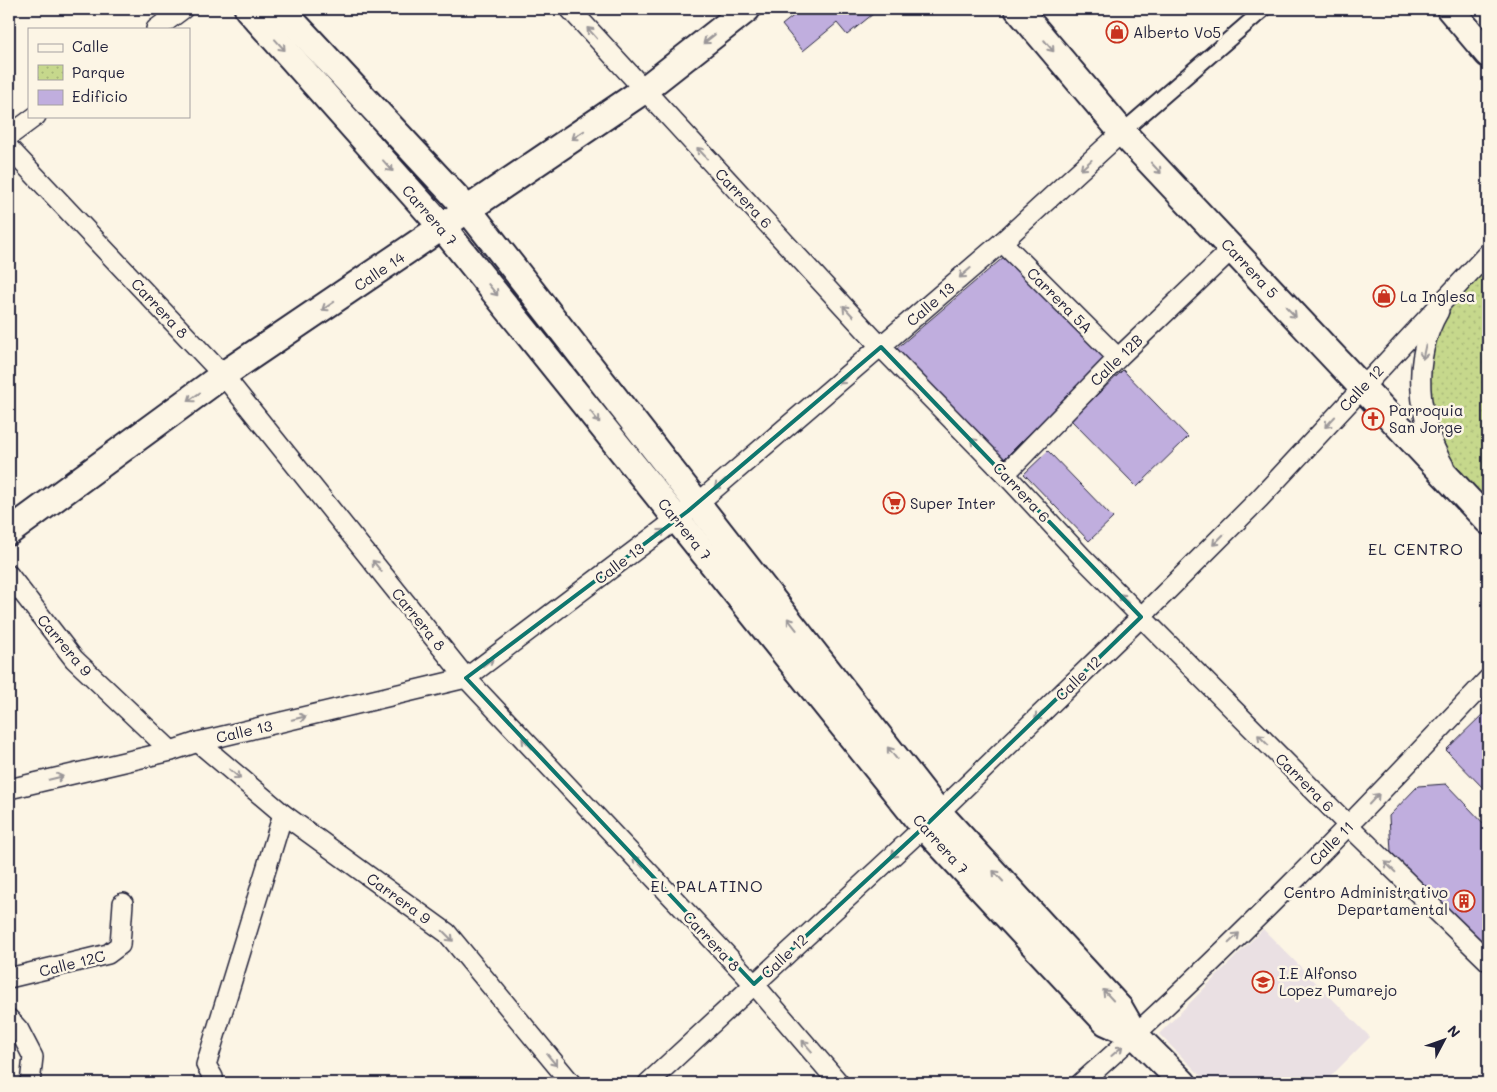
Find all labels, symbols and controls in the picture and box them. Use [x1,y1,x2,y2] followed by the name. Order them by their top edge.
[1105,20,1129,44] shop icon: Alberto Vo5
[1133,22,1221,42] place label: Alberto Vo5
[587,26,598,39] one-way arrow
[28,28,190,118] legend
[702,33,715,44] one-way arrow
[72,36,109,56] text: Calle
[274,39,286,52] one-way arrow
[1044,39,1055,52] one-way arrow
[72,62,125,82] text: Parque
[72,86,128,106] text: Edificio
[571,130,585,140] one-way arrow
[696,146,708,159] one-way arrow
[1079,159,1092,171] one-way arrow
[382,160,394,173] one-way arrow
[1150,162,1162,175] one-way arrow
[711,164,777,232] street label: Carrera 6
[398,180,462,250] street label: Carrera 7
[1217,234,1283,302] street label: Carrera 5
[350,247,408,295] street label: Calle 14
[1023,263,1097,337] street label: Carrera 5A
[959,268,972,279] one-way arrow
[127,274,193,342] street label: Carrera 8
[902,278,958,330] street label: Calle 13
[488,284,499,297] one-way arrow
[1372,284,1396,308] shop icon: La Inglesa
[1400,286,1475,306] place label: La Inglesa
[321,301,335,311] one-way arrow
[842,305,854,317] one-way arrow
[1285,306,1298,318] one-way arrow
[1085,330,1147,390] street label: Calle 12B
[1419,344,1428,360] one-way arrow
[1334,360,1388,416] street label: Calle 12
[837,373,850,384] one-way arrow
[187,392,201,402] one-way arrow
[1389,400,1463,437] place label: Parroquia San Jorge
[1361,407,1385,431] church icon: Parroquia San Jorge
[590,410,600,424] one-way arrow
[1324,416,1336,429] one-way arrow
[970,438,982,450] one-way arrow
[989,458,1055,526] street label: Carrera 6
[714,478,727,489] one-way arrow
[882,491,906,515] supermarket icon: Super Inter
[910,493,996,513] place label: Super Inter
[654,494,716,564] street label: Carrera 7
[652,528,665,539] one-way arrow
[1212,534,1224,546] one-way arrow
[590,538,648,588] street label: Calle 13
[1368,538,1464,559] district label: EL CENTRO
[371,560,382,573] one-way arrow
[388,584,450,654] street label: Carrera 8
[1118,593,1130,606] one-way arrow
[33,610,97,680] street label: Carrera 9
[787,618,798,631] one-way arrow
[1051,651,1105,705] street label: Calle 12
[480,657,493,668] one-way arrow
[1034,709,1046,721] one-way arrow
[290,713,306,722] one-way arrow
[214,715,274,747] street label: Calle 13
[1257,733,1269,746] one-way arrow
[521,737,533,749] one-way arrow
[887,746,898,759] one-way arrow
[1271,748,1339,816] street label: Carrera 6
[229,768,242,779] one-way arrow
[48,773,64,782] one-way arrow
[1368,793,1380,806] one-way arrow
[909,810,973,878] street label: Carrera 7
[1304,816,1358,870] street label: Calle 11
[891,846,904,858] one-way arrow
[632,855,644,868] one-way arrow
[1384,861,1397,873] one-way arrow
[363,868,435,928] street label: Carrera 9
[992,870,1004,882] one-way arrow
[650,875,764,896] district label: EL PALATINO
[1284,882,1448,919] place label: Centro Administrativo Departamental
[1452,889,1476,913] building icon: Centro Administrativo Departamental
[679,907,745,975] street label: Carrera 8
[442,929,454,942] one-way arrow
[756,929,812,983] street label: Calle 12
[1228,932,1240,945] one-way arrow
[37,945,107,981] street label: Calle 12C
[1279,963,1397,1000] place label: I.E Alfonso Lopez Pumarejo
[1251,970,1275,994] school or university icon: I.E Alfonso Lopez Pumarejo
[1102,989,1114,1002] one-way arrow
[1420,1014,1470,1064] north arrow
[1444,1021,1465,1041] text: N
[801,1040,812,1053] one-way arrow
[1111,1045,1124,1057] one-way arrow
[546,1053,557,1066] one-way arrow

